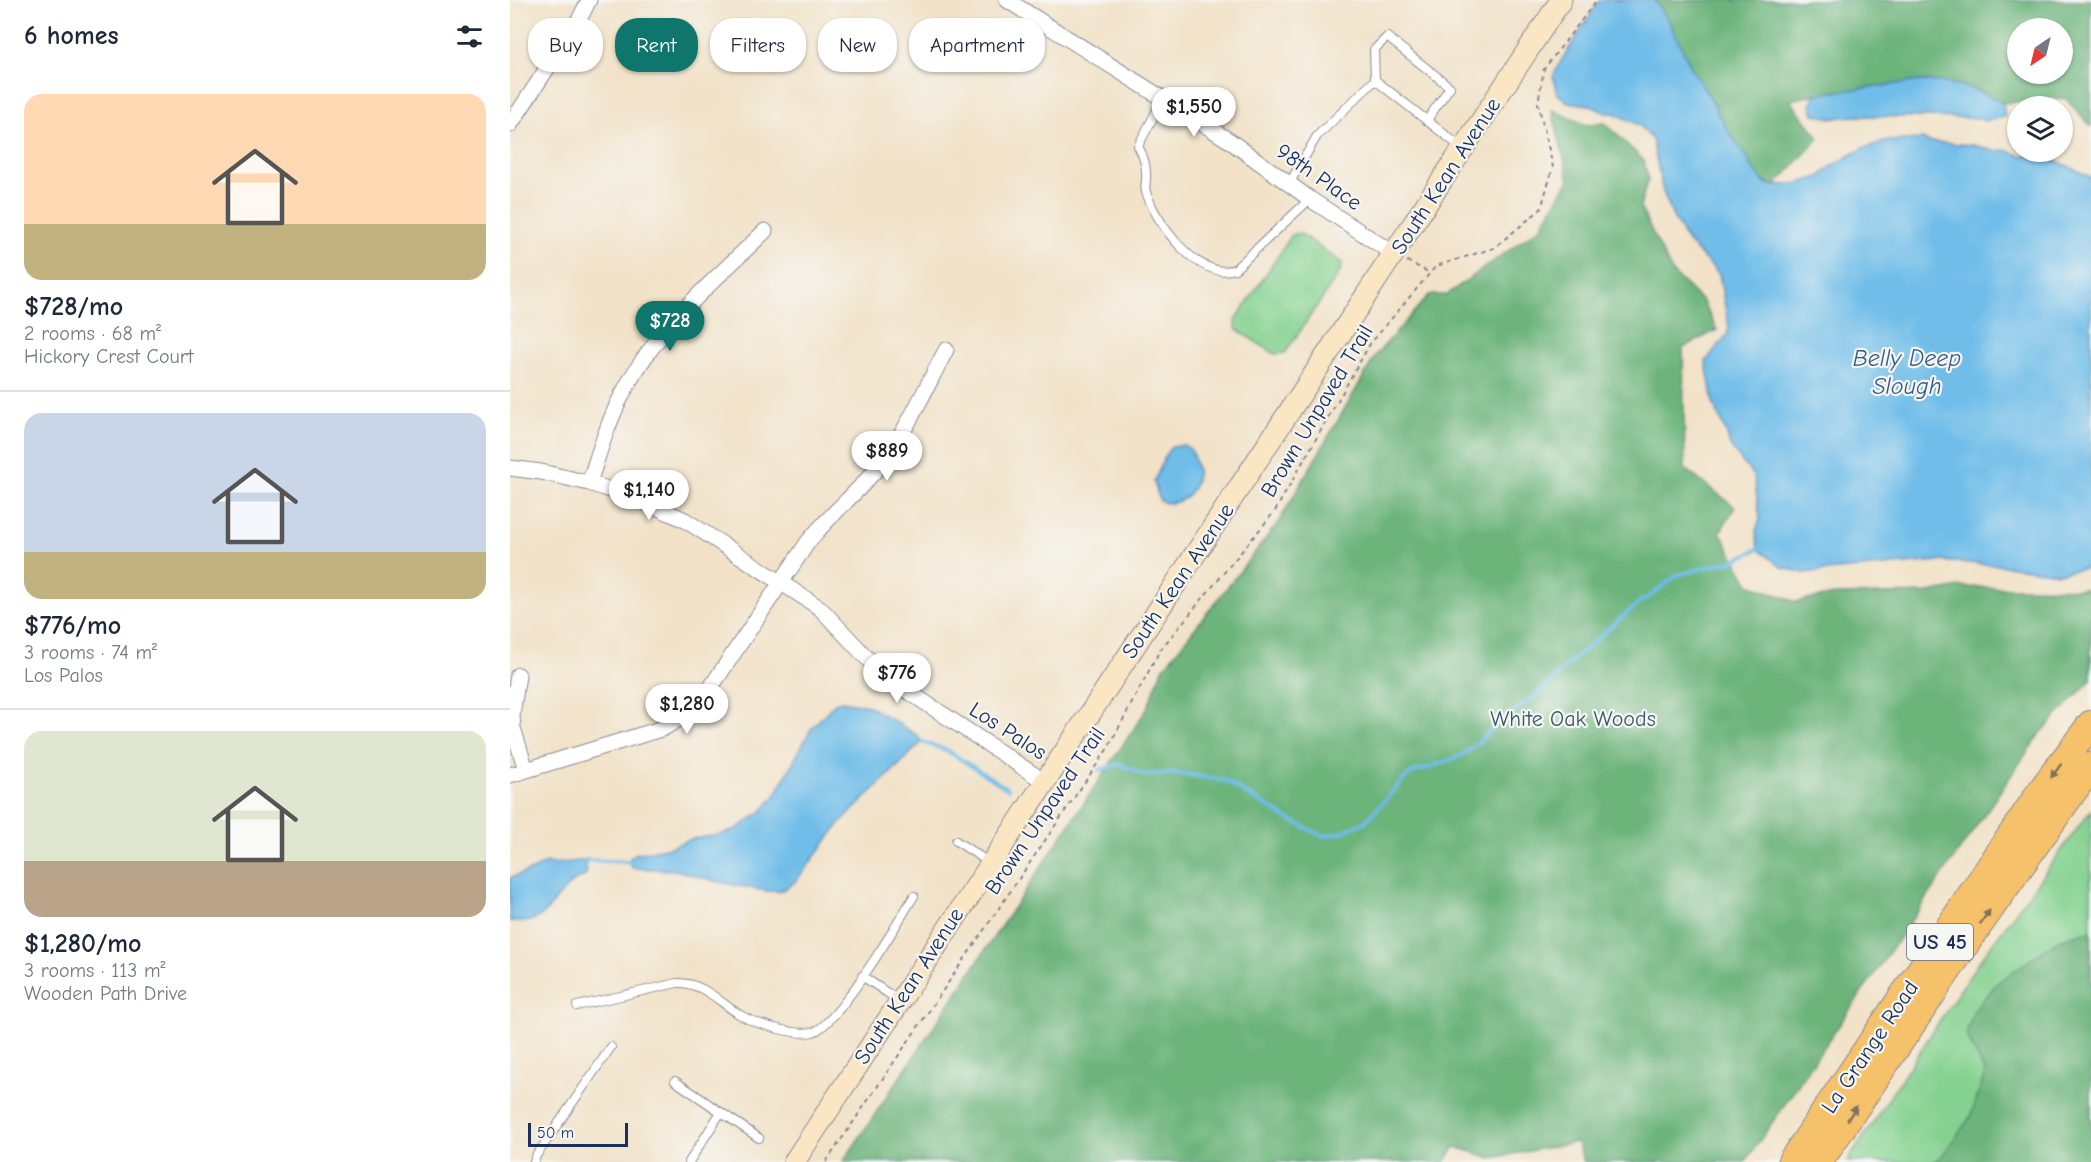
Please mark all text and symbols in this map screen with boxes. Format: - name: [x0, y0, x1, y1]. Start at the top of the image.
- chip: Buy: [528, 18, 603, 72]
- chip: Rent: [615, 18, 698, 72]
- chip: Filters: [710, 18, 806, 72]
- chip: New: [818, 18, 897, 72]
- chip: Apartment: [909, 18, 1045, 72]
- north arrow: [2007, 18, 2073, 84]
- map controls: [2007, 18, 2073, 162]
- icon: filters: [453, 20, 486, 53]
- text: 6 homes: [24, 21, 119, 51]
- pin: $1,550: [1145, 87, 1243, 138]
- street label: South Kean Avenue: [1386, 93, 1506, 259]
- text: $1,550: [1166, 95, 1222, 118]
- button: layers: [2007, 96, 2073, 162]
- icon: home: [201, 133, 309, 241]
- street label: 98th Place: [1271, 138, 1367, 216]
- text: $728/mo: [24, 292, 123, 322]
- pin: $728: [634, 301, 706, 352]
- text: $728: [649, 309, 691, 332]
- street label: Brown Unpaved Trail: [1255, 320, 1379, 502]
- text: 2 rooms · 68 m²: [24, 322, 161, 345]
- water label: Belly Deep Slough: [1853, 344, 1961, 400]
- text: Hickory Crest Court: [24, 345, 193, 368]
- pin: $889: [851, 431, 923, 482]
- text: $889: [866, 439, 908, 462]
- icon: home: [201, 452, 309, 560]
- pin: $1,140: [600, 470, 698, 521]
- text: $1,140: [623, 478, 675, 501]
- street label: South Kean Avenue: [1116, 498, 1240, 664]
- text: $776/mo: [24, 611, 121, 641]
- text: 3 rooms · 74 m²: [24, 641, 157, 664]
- pin: $776: [861, 653, 933, 704]
- text: $776: [877, 661, 917, 684]
- text: Los Palos: [24, 664, 103, 687]
- pin: $1,280: [638, 684, 736, 735]
- text: $1,280: [659, 692, 715, 715]
- street label: Los Palos: [965, 696, 1051, 766]
- park label: White Oak Woods: [1490, 706, 1656, 732]
- street label: Brown Unpaved Trail: [979, 722, 1111, 900]
- one-way arrow: [2050, 762, 2062, 778]
- icon: home: [201, 770, 309, 878]
- street label: South Kean Avenue: [849, 903, 969, 1069]
- one-way arrow: [1979, 909, 1991, 925]
- road number: US 45: [1907, 924, 1973, 960]
- text: $1,280/mo: [24, 929, 142, 959]
- text: 3 rooms · 113 m²: [24, 959, 165, 982]
- street label: La Grange Road: [1816, 976, 1924, 1118]
- text: Wooden Path Drive: [24, 982, 187, 1005]
- one-way arrow: [1846, 1106, 1858, 1122]
- scale bar: [528, 1120, 628, 1148]
- text: 50 m: [537, 1124, 574, 1142]

